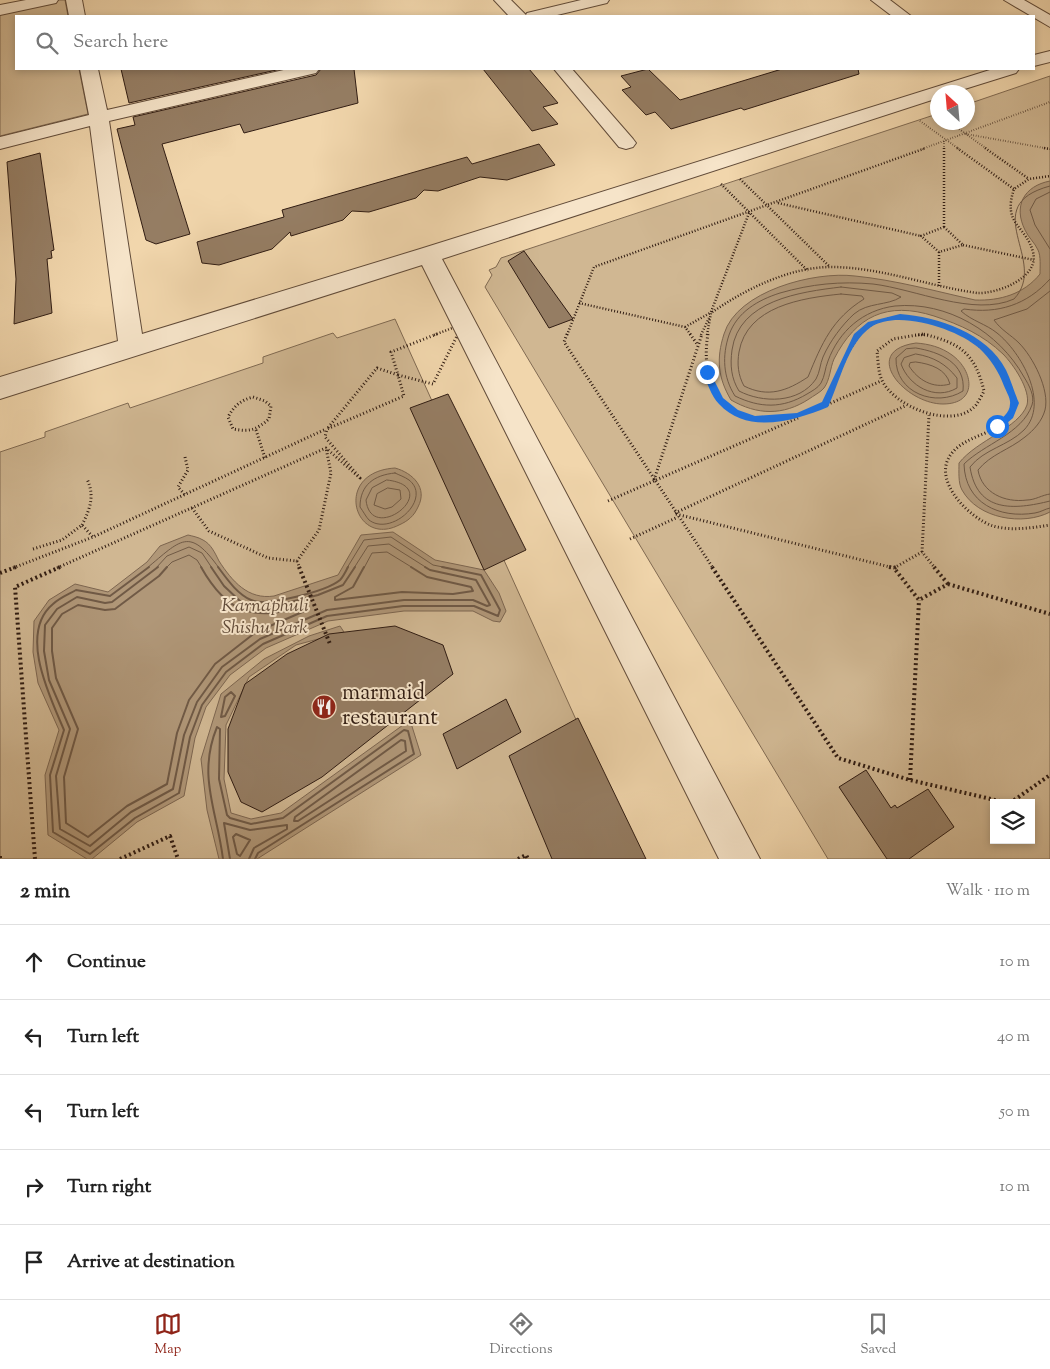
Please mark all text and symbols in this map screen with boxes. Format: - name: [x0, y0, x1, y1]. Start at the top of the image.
- search box: [15, 15, 1035, 70]
- icon: search: [33, 29, 61, 57]
- text: Search here: [73, 29, 168, 56]
- north arrow: [930, 85, 975, 130]
- route end: [696, 361, 719, 384]
- route start: [986, 415, 1009, 438]
- park label: Karnaphuli Shishu Park: [221, 593, 309, 642]
- place label: marmaid restaurant: [342, 678, 438, 735]
- restaurant icon: marmaid restaurant: [311, 694, 337, 720]
- map controls: [990, 799, 1035, 844]
- button: layers: [990, 799, 1035, 844]
- text: 2 min: [20, 877, 70, 907]
- text: Walk · 110 m: [946, 880, 1030, 903]
- icon: ahead: [20, 948, 48, 976]
- text: Continue: [67, 949, 146, 976]
- text: 10 m: [1000, 951, 1030, 974]
- icon: left: [20, 1023, 48, 1051]
- text: Turn left: [67, 1024, 139, 1051]
- text: 40 m: [997, 1026, 1030, 1049]
- icon: left: [20, 1098, 48, 1126]
- text: Turn left: [67, 1099, 139, 1126]
- text: 50 m: [999, 1101, 1030, 1124]
- icon: right: [20, 1173, 48, 1201]
- text: Turn right: [67, 1174, 151, 1201]
- text: 10 m: [1000, 1176, 1030, 1199]
- icon: arrive: [20, 1248, 48, 1276]
- text: Arrive at destination: [67, 1249, 235, 1276]
- tab: Map: [154, 1310, 182, 1360]
- tab: Directions: [489, 1310, 553, 1360]
- tab: Saved: [860, 1310, 896, 1360]

